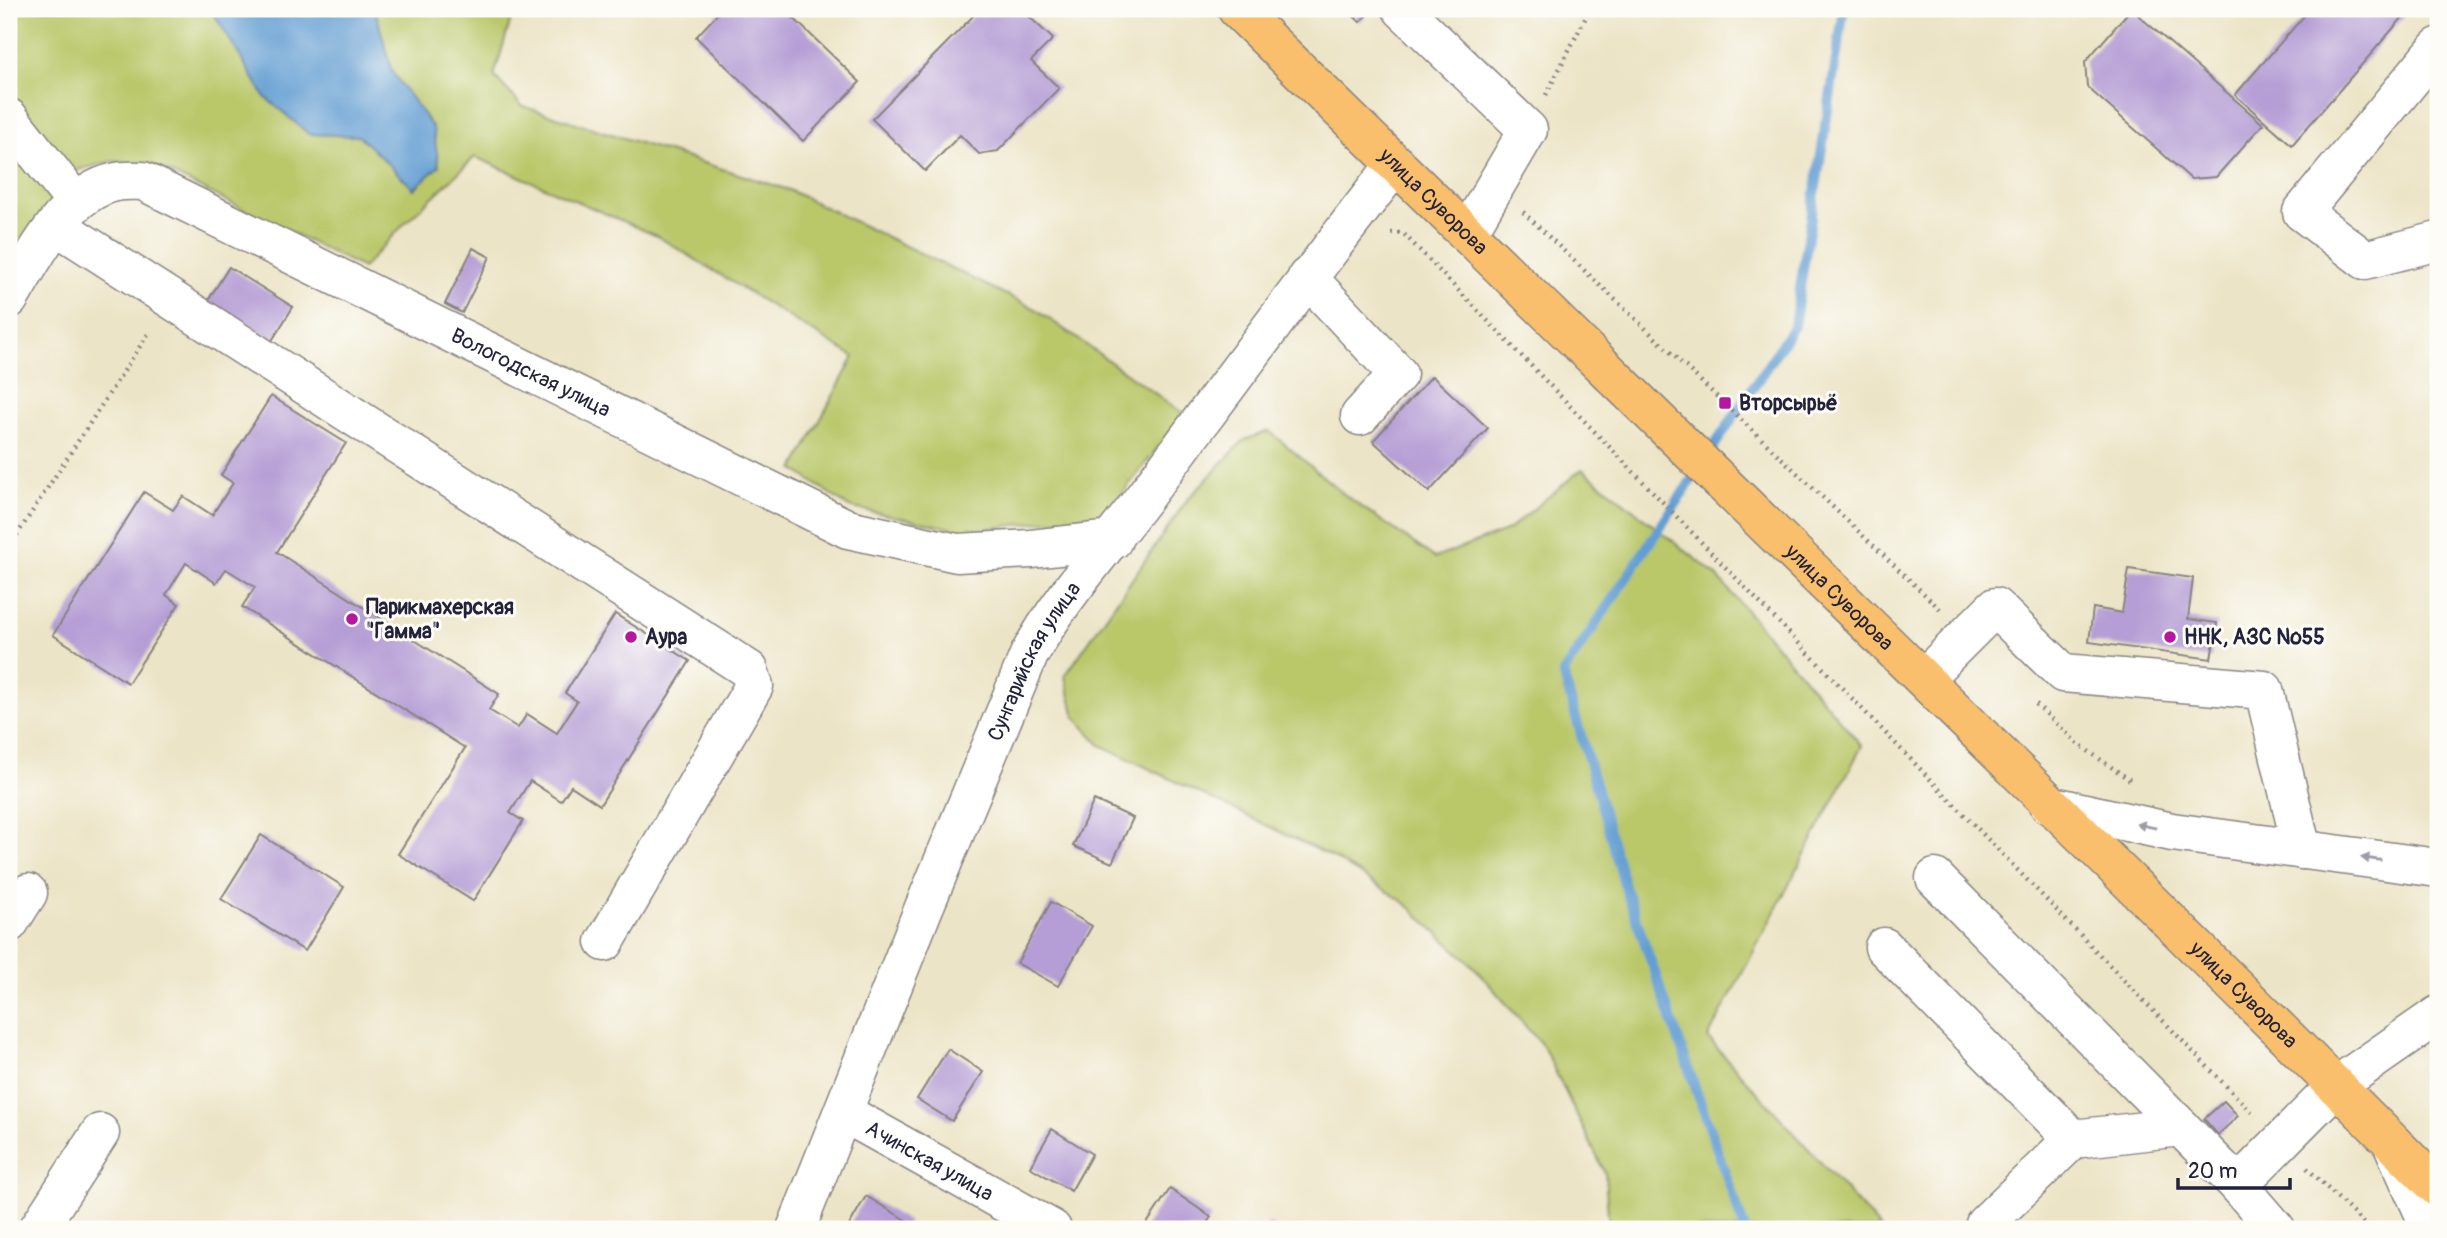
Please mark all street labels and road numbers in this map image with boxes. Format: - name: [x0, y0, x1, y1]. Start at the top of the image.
- street label: улица Суворова: [1372, 142, 1494, 261]
- street label: Вологодская улица: [446, 322, 615, 424]
- street label: улица Суворова: [1778, 538, 1899, 657]
- street label: Сунгарийская улица: [982, 577, 1087, 745]
- street label: улица Суворова: [2183, 935, 2303, 1054]
- street label: Ачинская улица: [861, 1115, 998, 1208]

